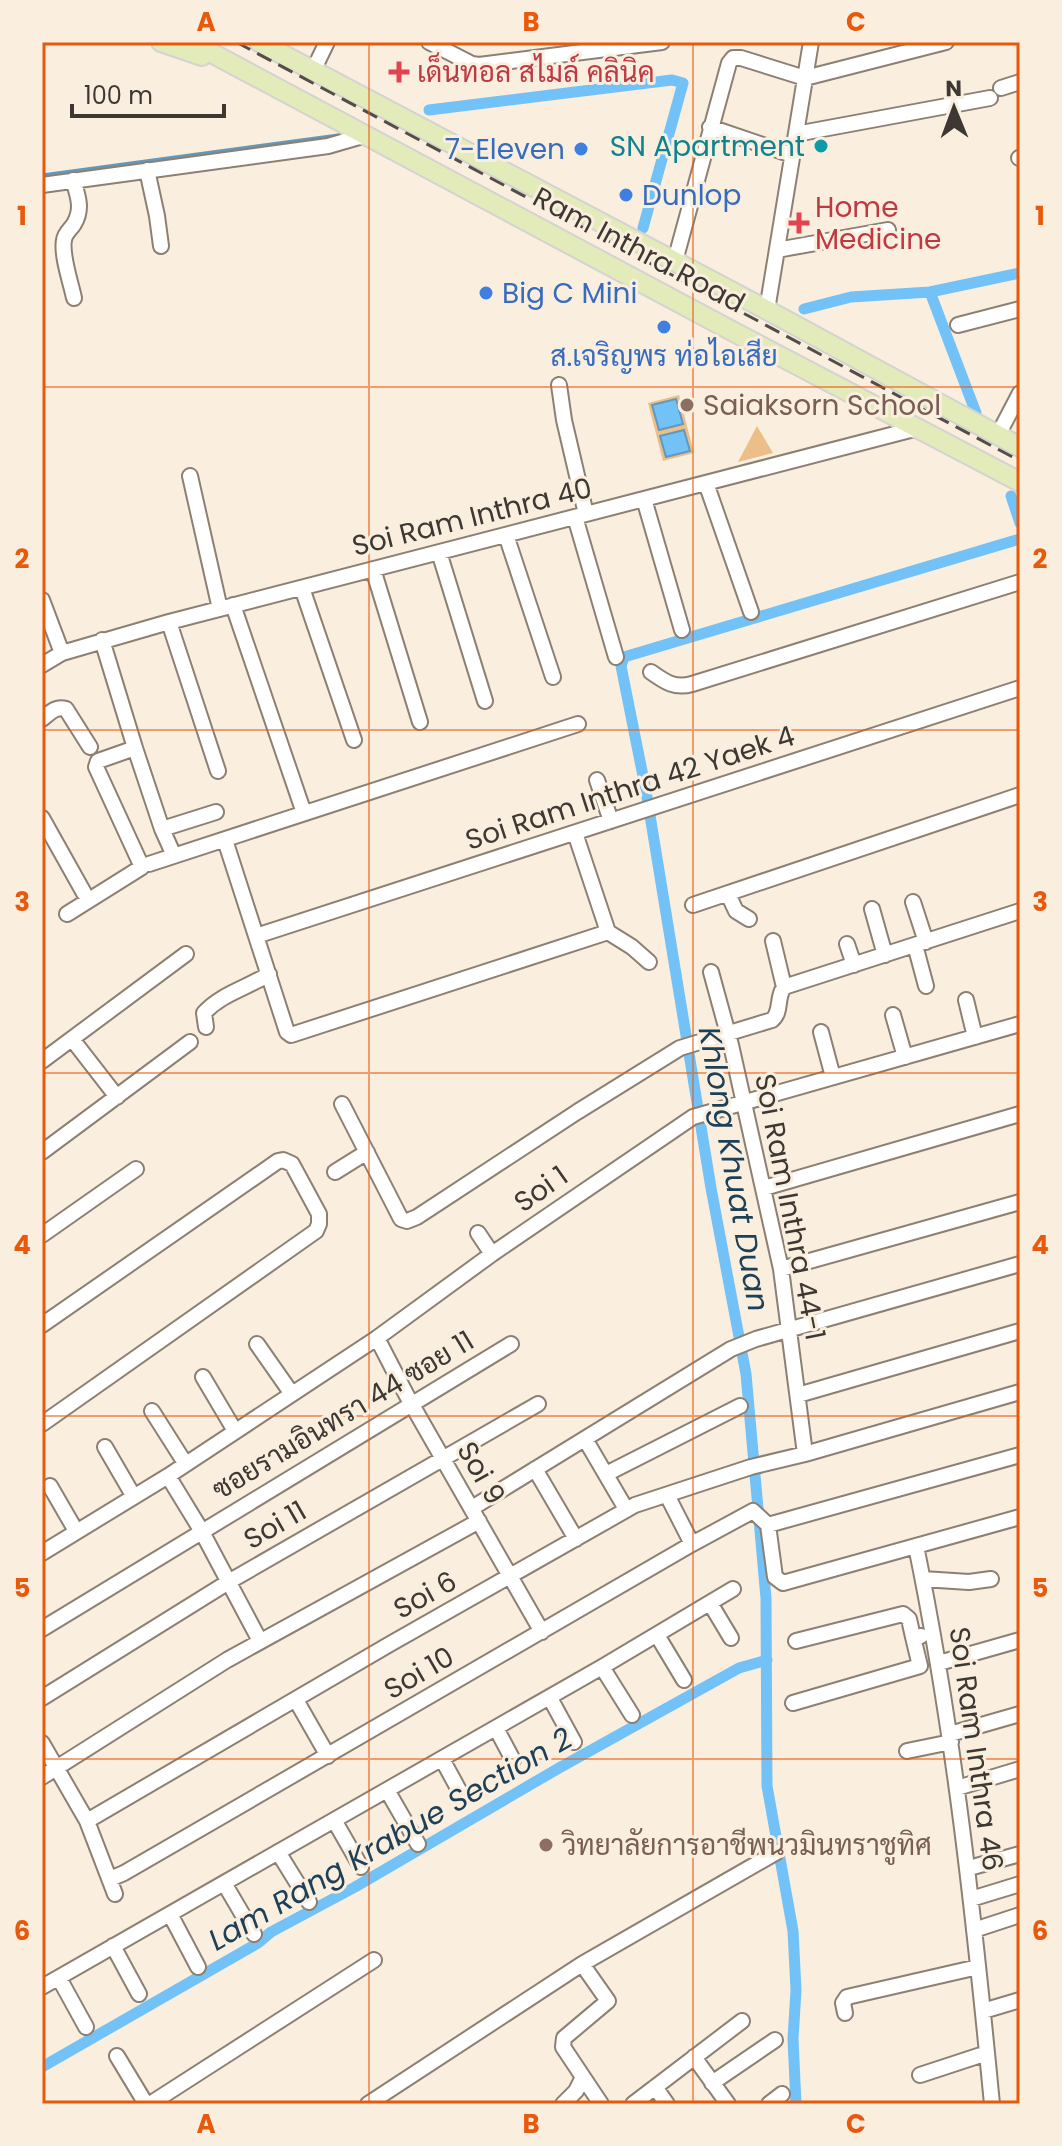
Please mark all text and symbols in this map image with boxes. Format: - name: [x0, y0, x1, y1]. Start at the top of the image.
- text: A: [196, 4, 216, 40]
- text: B: [522, 4, 540, 40]
- text: C: [846, 4, 866, 40]
- place label: เด็นทอล สไมล์ คลินิค: [417, 52, 655, 92]
- marker: เด็นทอล สไมล์ คลินิค: [388, 61, 410, 83]
- scale bar: [72, 68, 224, 118]
- north arrow: [914, 68, 994, 148]
- text: N: [945, 73, 962, 104]
- text: 100 m: [84, 79, 153, 112]
- place label: SN Apartment: [610, 127, 805, 166]
- place label: 7-Eleven: [445, 130, 565, 169]
- marker: SN Apartment: [812, 137, 830, 155]
- marker: 7-Eleven: [572, 140, 590, 158]
- place label: Dunlop: [642, 176, 741, 215]
- street label: Ram Inthra Road: [526, 178, 752, 322]
- marker: Dunlop: [617, 186, 635, 204]
- place label: Home Medicine: [815, 188, 941, 259]
- text: 1: [17, 198, 27, 234]
- text: 1: [1035, 198, 1045, 234]
- marker: Home Medicine: [790, 214, 808, 232]
- place label: Big C Mini: [502, 274, 637, 313]
- marker: Big C Mini: [477, 284, 495, 302]
- marker: ส.เจริญพร ท่อไอเสีย: [655, 318, 673, 336]
- place label: ส.เจริญพร ท่อไอเสีย: [550, 337, 778, 376]
- place label: Saiaksorn School: [703, 386, 941, 425]
- marker: Saiaksorn School: [678, 396, 696, 414]
- street label: Soi Ram Inthra 40: [348, 468, 596, 566]
- text: 2: [15, 541, 30, 577]
- text: 2: [1033, 541, 1048, 577]
- street label: Soi Ram Inthra 42 Yaek 4: [460, 716, 800, 860]
- text: 3: [14, 884, 30, 920]
- text: 3: [1032, 884, 1048, 920]
- water label: Khlong Khuat Duan: [688, 1023, 780, 1315]
- street label: Soi Ram Inthra 44-1: [745, 1071, 835, 1343]
- street label: Soi 1: [506, 1156, 576, 1222]
- text: 4: [13, 1227, 31, 1263]
- text: 4: [1031, 1227, 1049, 1263]
- street label: ซอยรามอินทรา 44 ซอย 11: [205, 1321, 481, 1509]
- street label: Soi 9: [448, 1435, 514, 1511]
- street label: Soi 11: [236, 1491, 314, 1559]
- street label: Soi 6: [386, 1562, 464, 1628]
- text: 5: [14, 1570, 30, 1606]
- text: 5: [1032, 1570, 1048, 1606]
- street label: Soi Ram Inthra 46: [940, 1624, 1012, 1874]
- street label: Soi 10: [377, 1637, 461, 1709]
- water label: Lam Rang Krabue Section 2: [200, 1717, 580, 1961]
- place label: วิทยาลัยการอาชีพนวมินทราชูทิศ: [561, 1826, 932, 1865]
- marker: วิทยาลัยการอาชีพนวมินทราชูทิศ: [537, 1836, 555, 1854]
- text: 6: [14, 1913, 30, 1949]
- text: 6: [1032, 1913, 1048, 1949]
- text: A: [196, 2106, 216, 2142]
- text: B: [522, 2106, 540, 2142]
- text: C: [846, 2106, 866, 2142]

